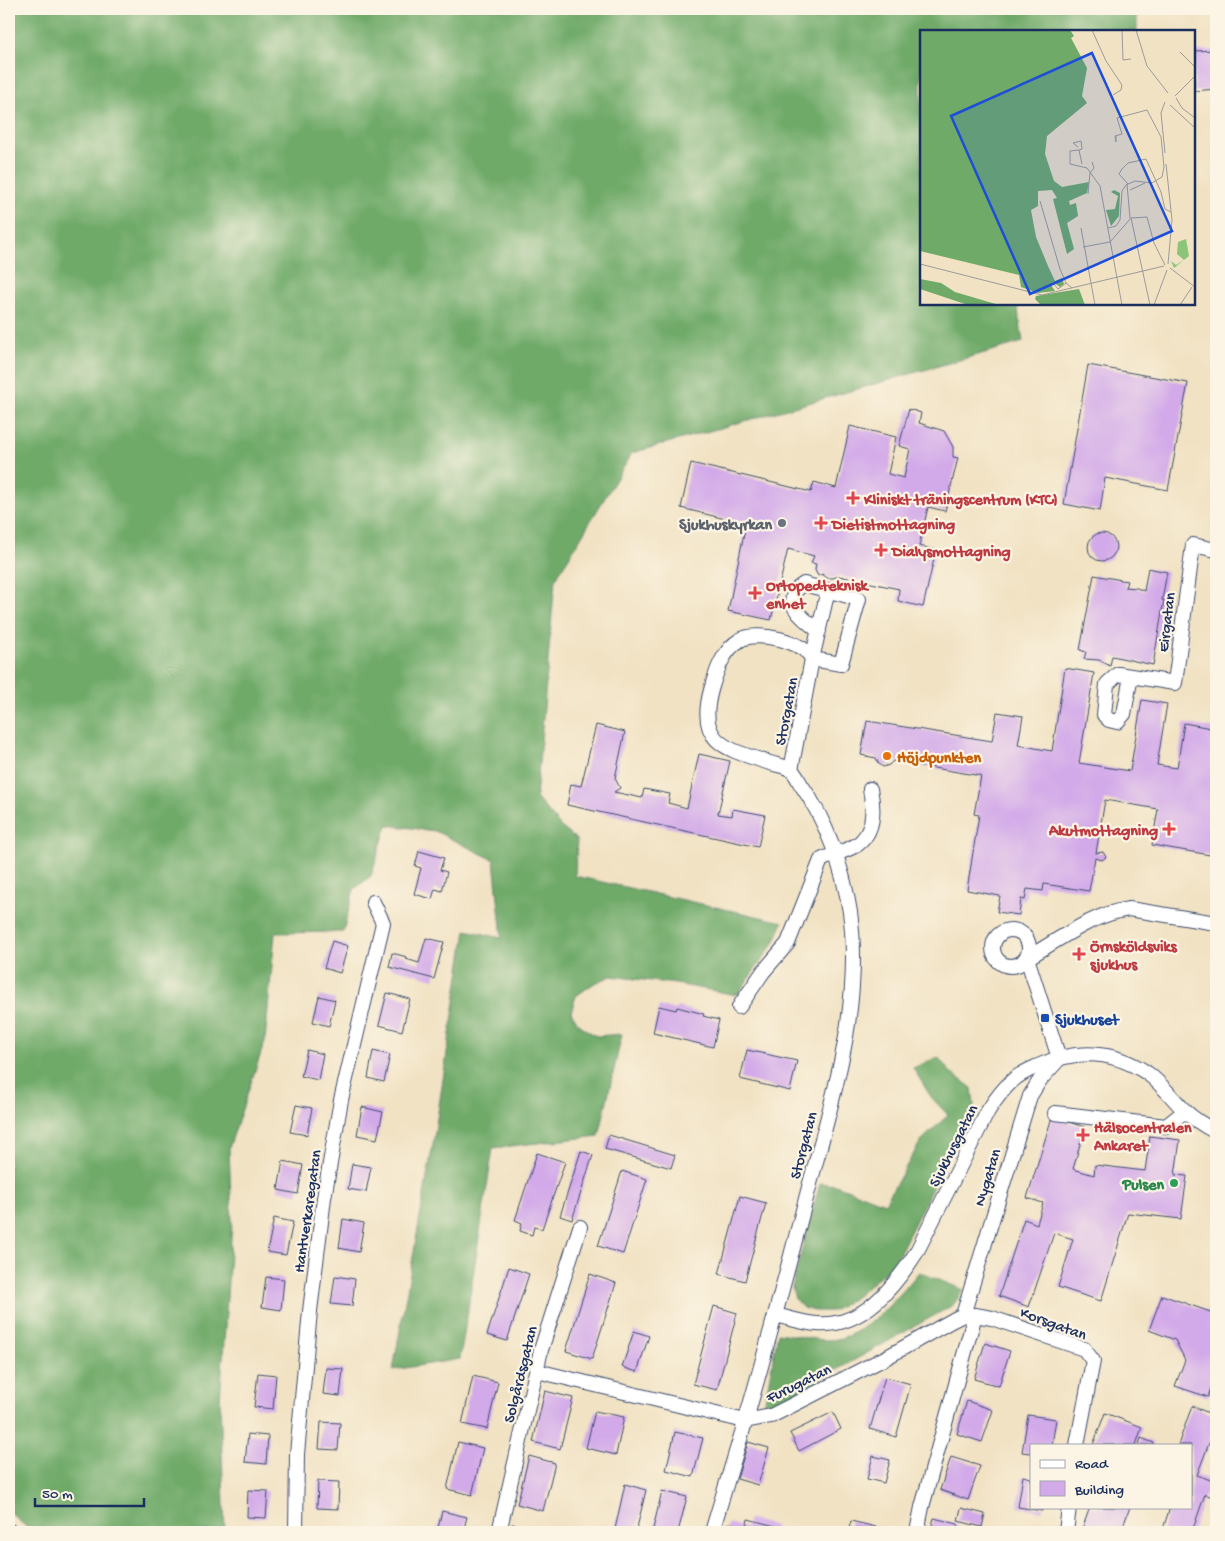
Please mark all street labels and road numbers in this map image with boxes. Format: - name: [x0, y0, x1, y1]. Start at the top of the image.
- street label: Eirgatan: [1155, 591, 1182, 653]
- street label: Storgatan: [773, 676, 804, 747]
- street label: Sjukhusgatan: [926, 1102, 984, 1191]
- street label: Storgatan: [787, 1110, 824, 1182]
- street label: Nygatan: [972, 1147, 1007, 1209]
- street label: Hantverkaregatan: [291, 1148, 328, 1274]
- street label: Korsgatan: [1017, 1304, 1089, 1346]
- street label: Solgårdsgatan: [501, 1324, 544, 1425]
- street label: Furugatan: [763, 1361, 835, 1409]

